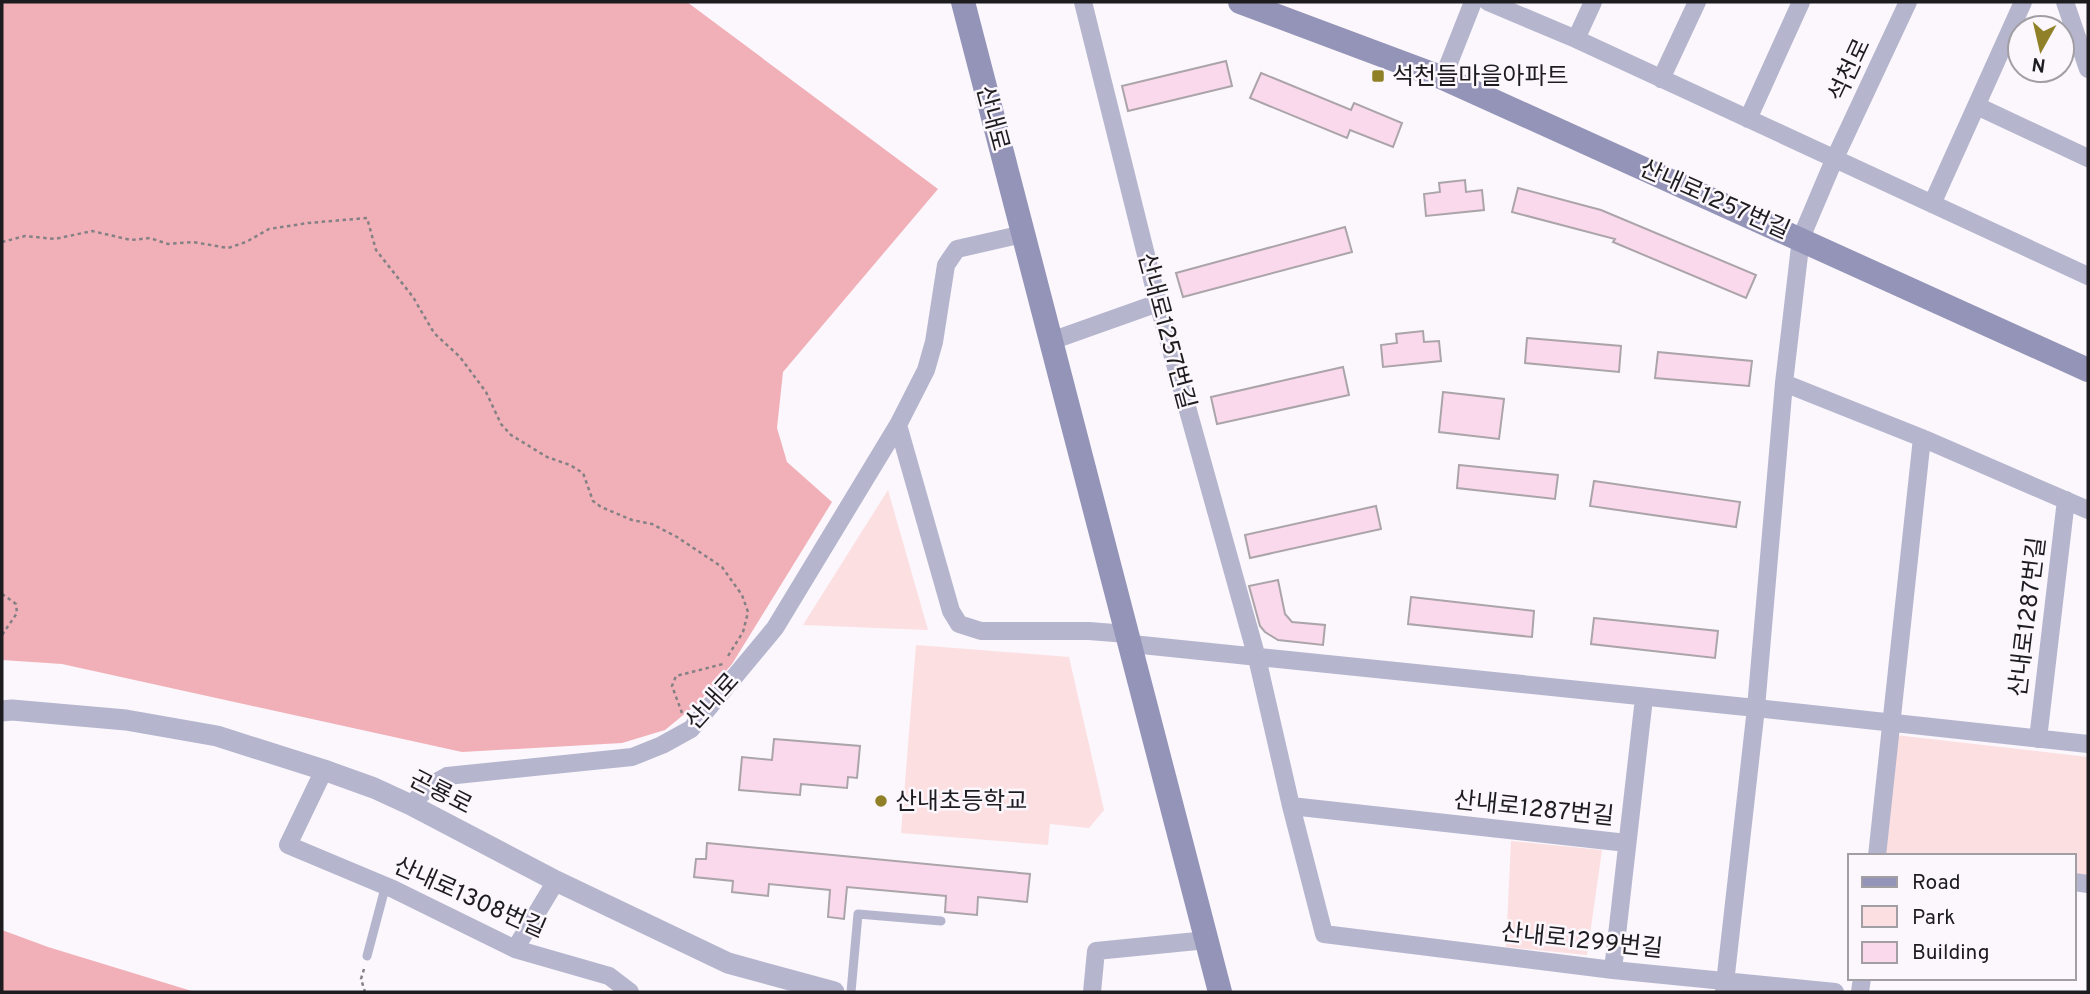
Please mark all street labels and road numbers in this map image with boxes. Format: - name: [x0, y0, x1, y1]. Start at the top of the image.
- street label: 석천로: [1823, 34, 1878, 107]
- street label: 산내로: [968, 83, 1014, 154]
- street label: 산내로1257번길: [1634, 154, 1794, 247]
- street label: 산내로1257번길: [1130, 250, 1200, 413]
- street label: 산내로1287번길: [2004, 536, 2054, 699]
- street label: 산내로: [680, 668, 747, 737]
- street label: 곤룡로: [404, 765, 476, 822]
- street label: 산내로1287번길: [1452, 787, 1615, 833]
- street label: 산내로1308번길: [388, 852, 550, 946]
- street label: 산내로1299번길: [1499, 919, 1664, 965]

